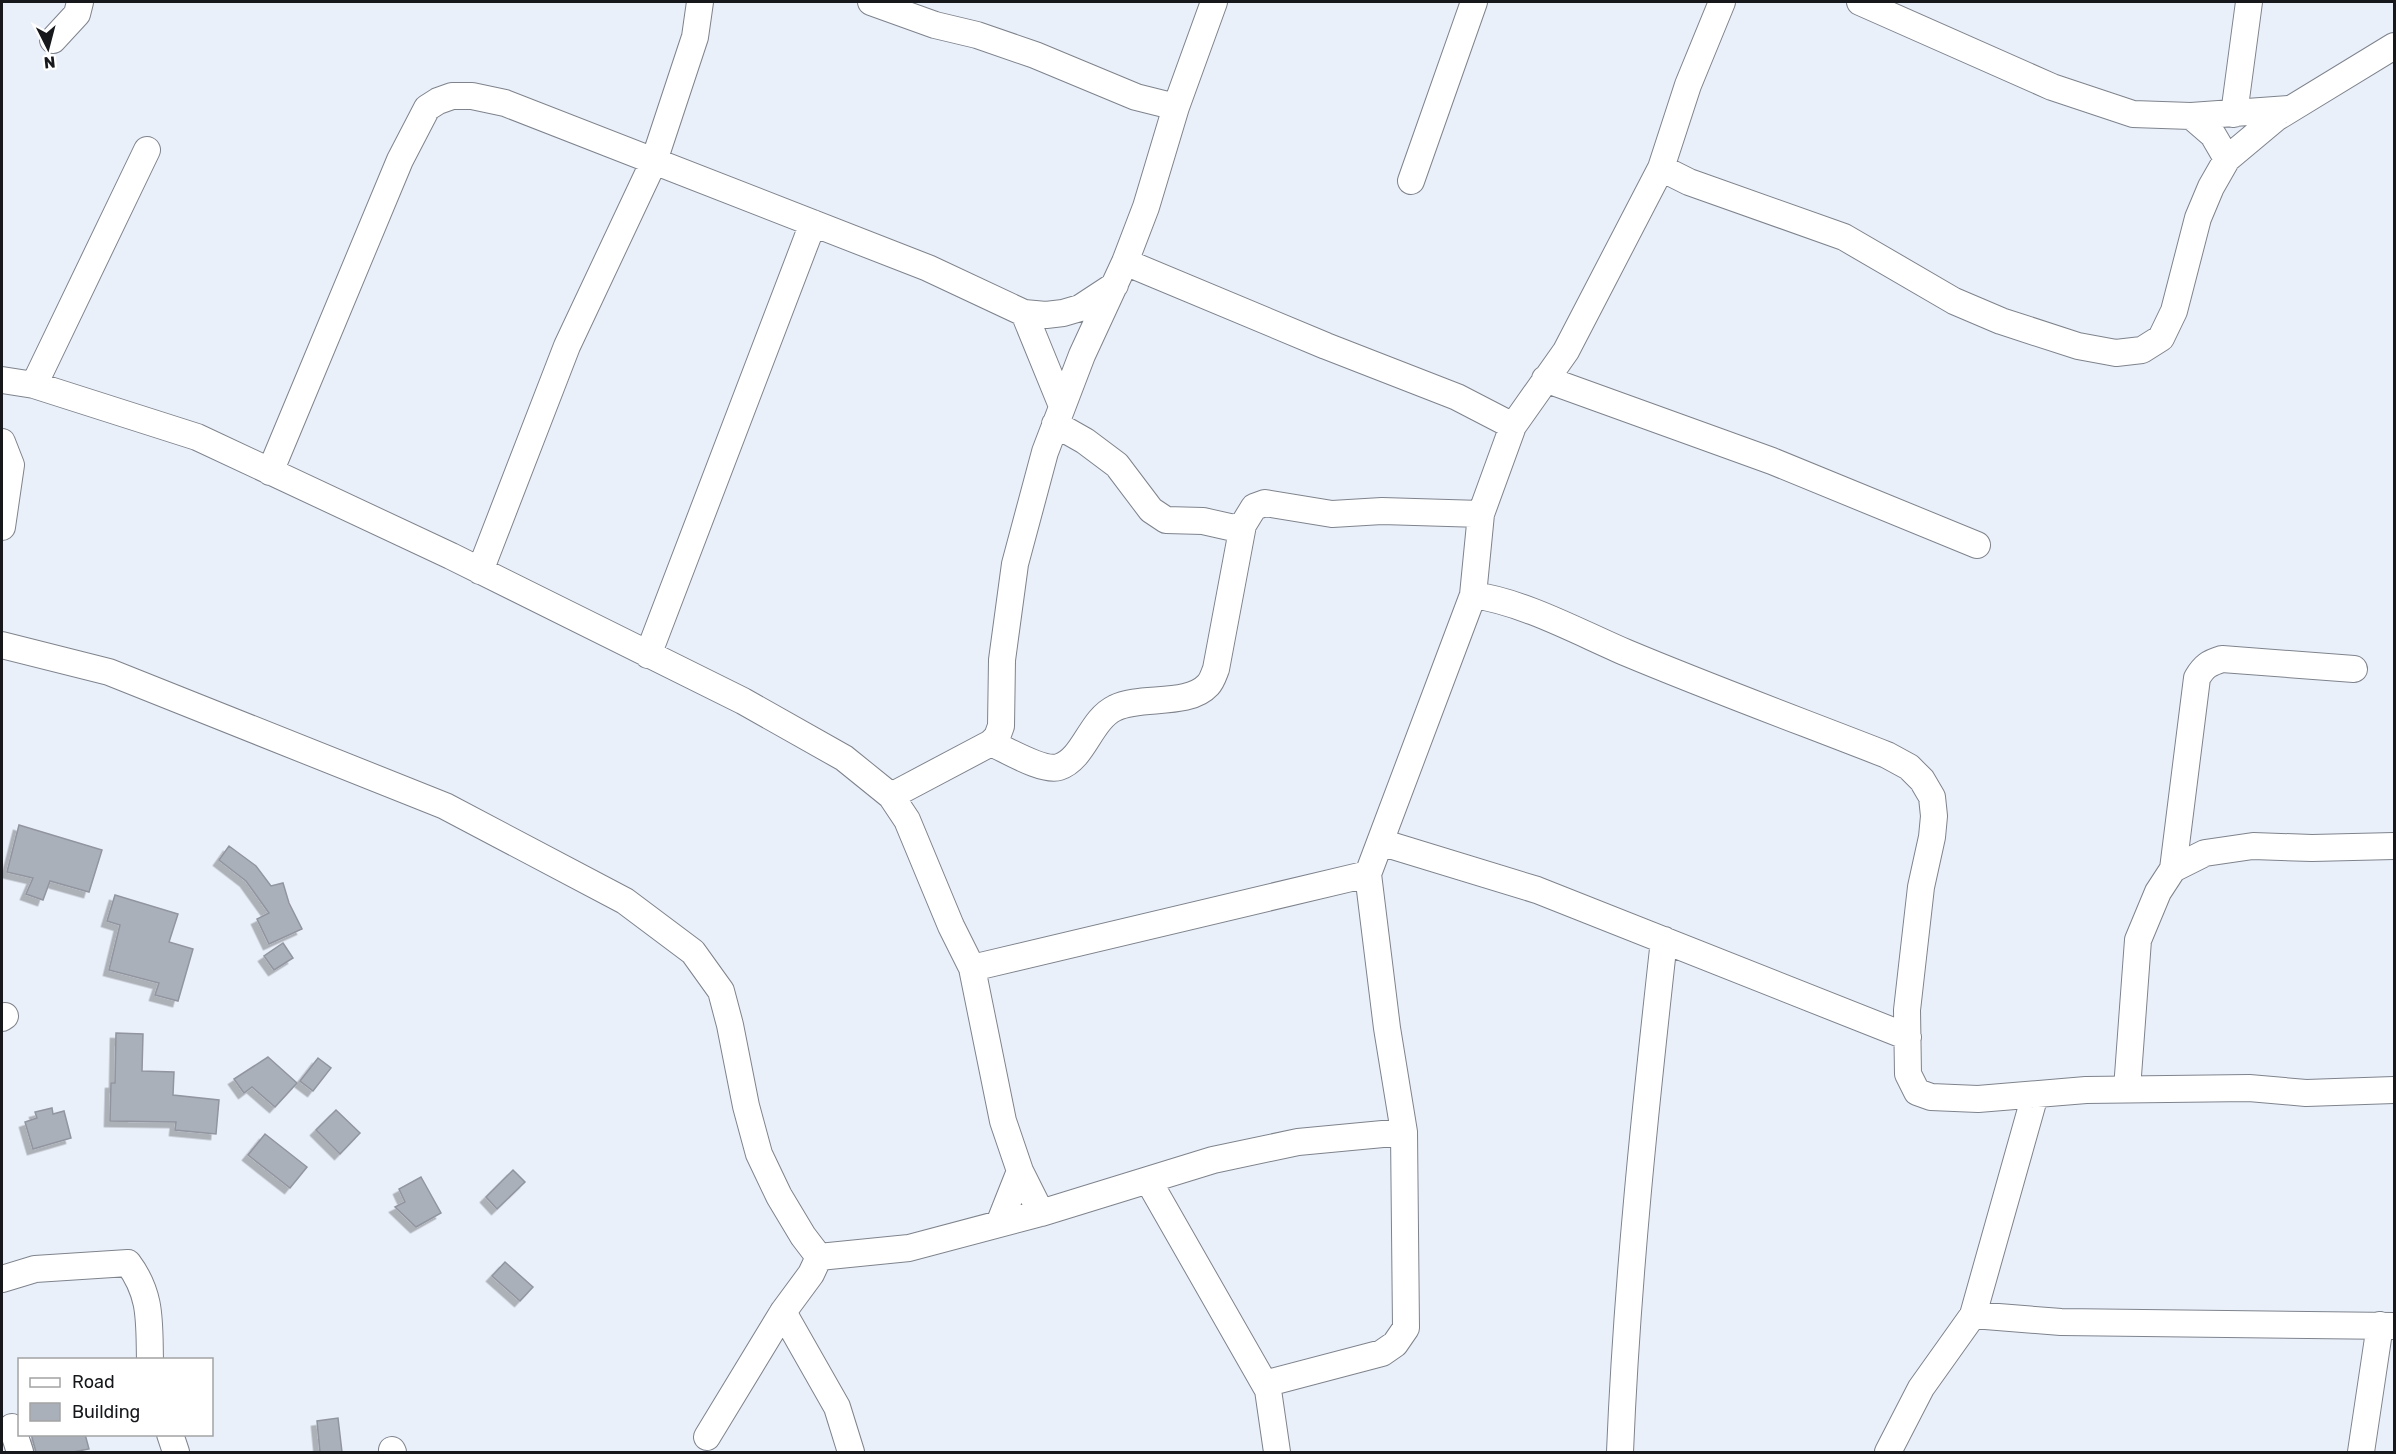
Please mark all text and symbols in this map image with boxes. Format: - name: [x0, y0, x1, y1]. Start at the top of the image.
- north arrow: [18, 18, 78, 78]
- text: N: [43, 52, 56, 72]
- legend: [18, 1358, 213, 1436]
- text: Road: [72, 1371, 115, 1393]
- text: Building: [72, 1401, 140, 1423]

